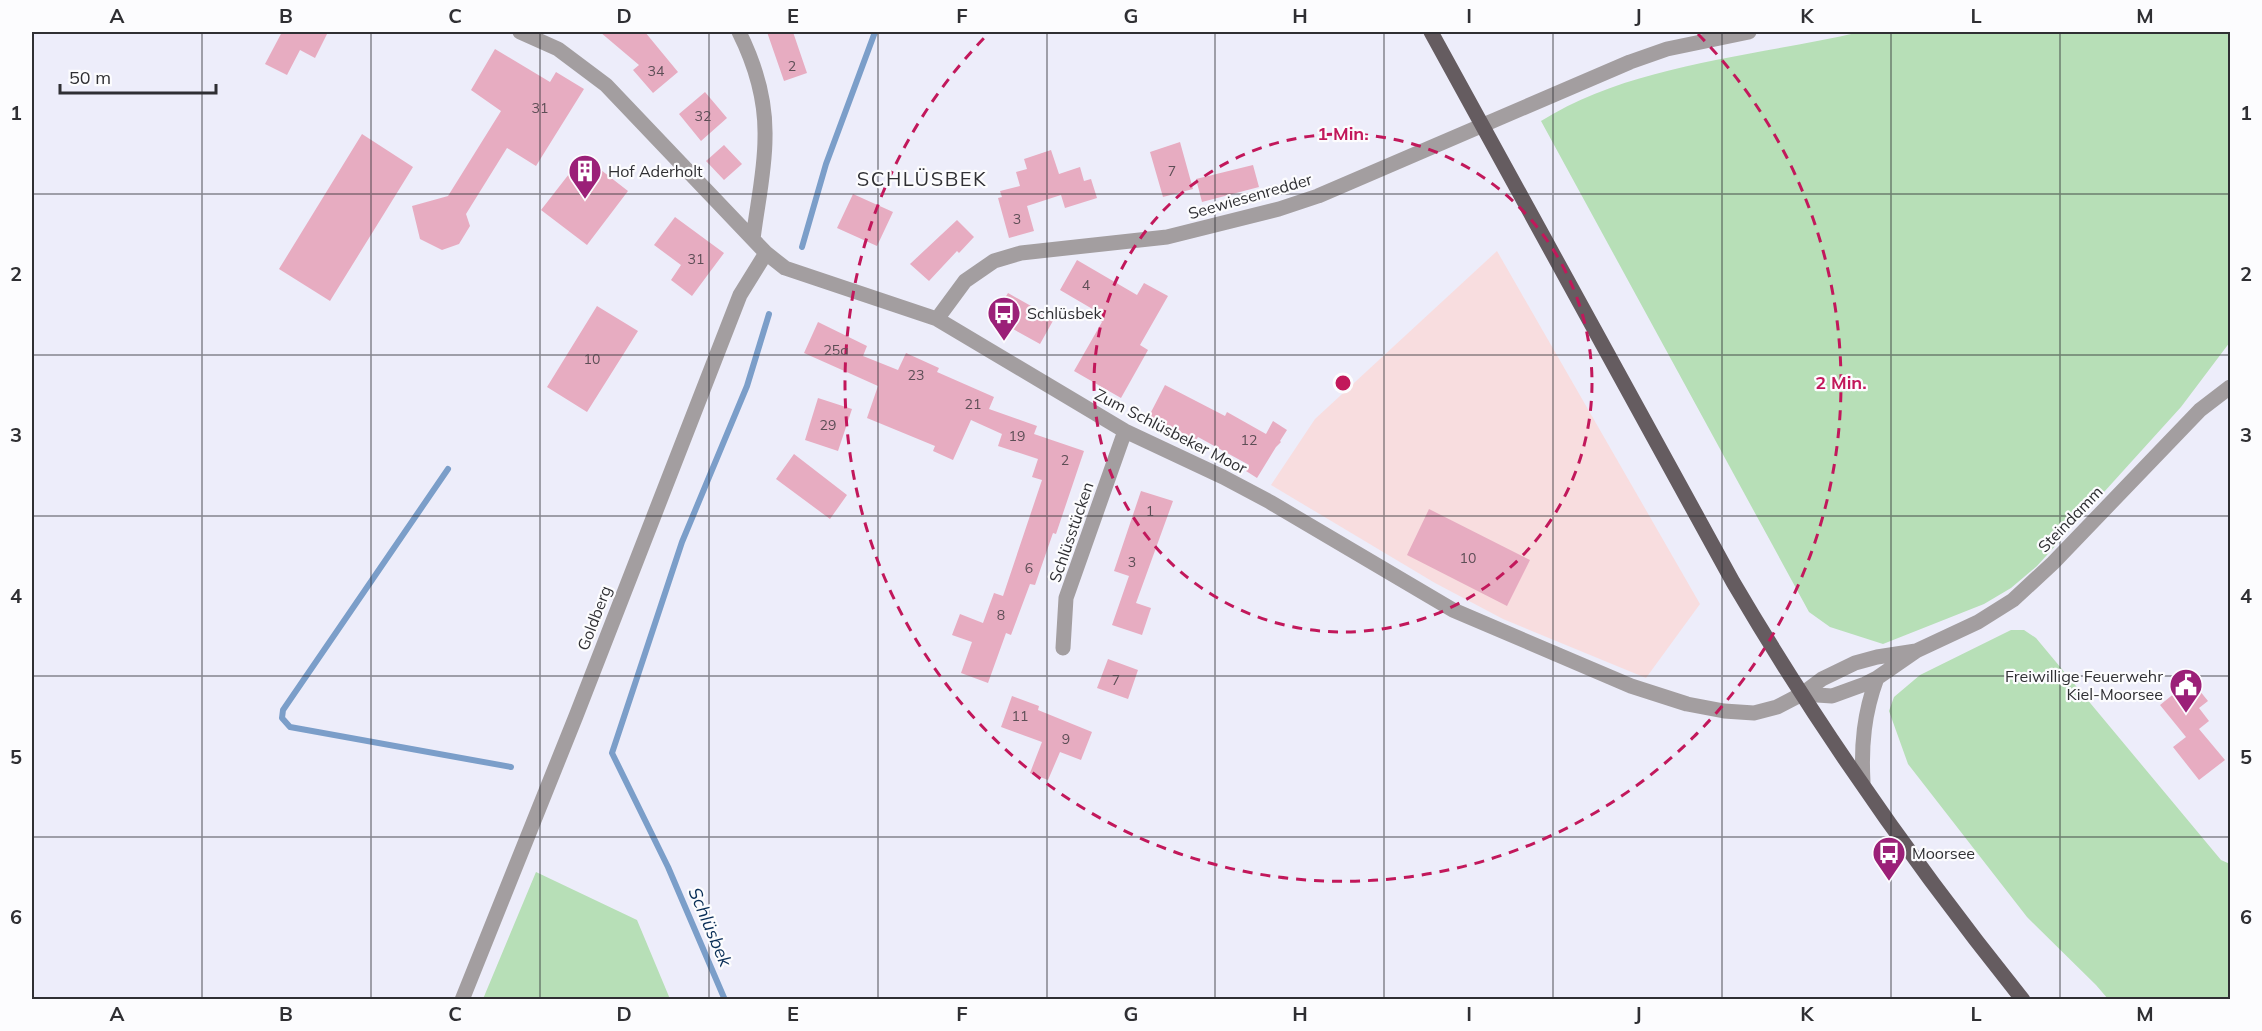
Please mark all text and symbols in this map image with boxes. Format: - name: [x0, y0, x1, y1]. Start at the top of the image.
- text: A: [110, 3, 125, 28]
- text: B: [279, 3, 293, 28]
- text: C: [448, 3, 462, 28]
- text: D: [616, 3, 632, 28]
- text: E: [787, 3, 799, 28]
- text: F: [956, 3, 968, 28]
- text: G: [1124, 3, 1138, 28]
- text: H: [1292, 3, 1308, 28]
- text: I: [1466, 3, 1472, 28]
- text: J: [1634, 3, 1642, 28]
- text: K: [1800, 3, 1814, 28]
- text: L: [1970, 3, 1982, 28]
- text: M: [2136, 3, 2154, 28]
- scale bar: [60, 57, 216, 95]
- house number: 2: [788, 57, 796, 75]
- house number: 34: [648, 62, 665, 80]
- text: 50 m: [69, 66, 111, 89]
- house number: 31: [532, 99, 548, 117]
- text: 1: [10, 100, 22, 125]
- text: 1: [2240, 100, 2252, 125]
- house number: 32: [695, 107, 711, 125]
- text: 1 Min.: [1317, 122, 1369, 145]
- building icon: Hof Aderholt: [567, 153, 603, 200]
- place label: Hof Aderholt: [608, 161, 703, 181]
- house number: 7: [1168, 162, 1176, 180]
- district label: SCHLÜSBEK: [857, 166, 987, 191]
- street label: Seewiesenredder: [1186, 169, 1314, 223]
- house number: 3: [1013, 210, 1021, 228]
- house number: 31: [688, 250, 704, 268]
- text: 2: [10, 261, 22, 286]
- text: 2: [2240, 261, 2252, 286]
- house number: 4: [1082, 276, 1091, 294]
- bus stop icon: Schlüsbek: [986, 295, 1022, 342]
- place label: Schlüsbek: [1027, 303, 1103, 323]
- house number: 25a: [823, 341, 849, 359]
- house number: 10: [584, 350, 600, 368]
- house number: 23: [908, 366, 924, 384]
- text: 2 Min.: [1815, 371, 1867, 394]
- centre of rings: [1333, 373, 1353, 393]
- street label: Zum Schlüsbeker Moor: [1092, 384, 1251, 478]
- house number: 21: [965, 395, 981, 413]
- house number: 29: [820, 416, 836, 434]
- text: 3: [10, 422, 22, 447]
- text: 3: [2240, 422, 2252, 447]
- house number: 19: [1009, 427, 1025, 445]
- house number: 12: [1241, 431, 1257, 449]
- house number: 2: [1061, 451, 1069, 469]
- street label: Schlüsstücken: [1044, 479, 1098, 585]
- street label: Steindamm: [2033, 482, 2107, 556]
- house number: 1: [1146, 502, 1154, 520]
- house number: 10: [1460, 549, 1476, 567]
- house number: 3: [1128, 553, 1136, 571]
- house number: 6: [1025, 559, 1033, 577]
- text: 4: [10, 583, 22, 608]
- street label: Goldberg: [572, 583, 616, 653]
- text: 4: [2240, 583, 2252, 608]
- house number: 8: [997, 606, 1005, 624]
- place label: Freiwillige Feuerwehr Kiel-Moorsee: [2005, 666, 2163, 704]
- public building icon: Freiwillige Feuerwehr Kiel-Moorsee: [2168, 667, 2204, 714]
- house number: 7: [1112, 671, 1120, 689]
- house number: 11: [1012, 707, 1028, 725]
- house number: 9: [1062, 730, 1070, 748]
- text: 5: [10, 744, 22, 769]
- text: 5: [2240, 744, 2252, 769]
- bus stop icon: Moorsee: [1871, 835, 1907, 882]
- place label: Moorsee: [1912, 843, 1975, 863]
- water label: Schlüsbek: [683, 884, 738, 971]
- text: 6: [10, 904, 22, 929]
- text: 6: [2240, 904, 2252, 929]
- text: A: [110, 1001, 125, 1026]
- text: B: [279, 1001, 293, 1026]
- text: C: [448, 1001, 462, 1026]
- text: D: [616, 1001, 632, 1026]
- text: E: [787, 1001, 799, 1026]
- text: F: [956, 1001, 968, 1026]
- text: G: [1124, 1001, 1138, 1026]
- text: H: [1292, 1001, 1308, 1026]
- text: I: [1466, 1001, 1472, 1026]
- text: J: [1634, 1001, 1642, 1026]
- text: K: [1800, 1001, 1814, 1026]
- text: L: [1970, 1001, 1982, 1026]
- text: M: [2136, 1001, 2154, 1026]

